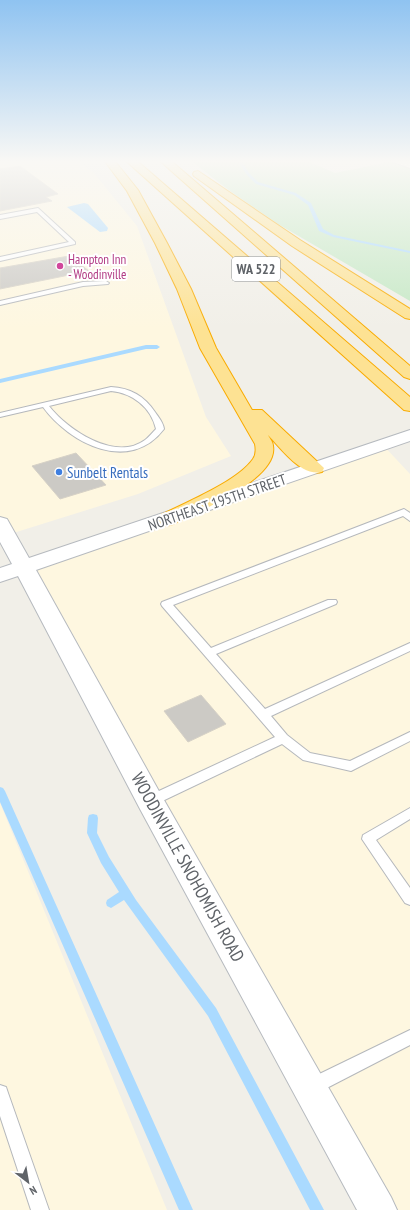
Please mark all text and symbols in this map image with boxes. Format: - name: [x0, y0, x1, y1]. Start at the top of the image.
- place label: Hampton Inn - Woodinville: [68, 251, 127, 283]
- road number: WA 522: [232, 257, 280, 281]
- marker: Hampton Inn - Woodinville: [55, 261, 65, 271]
- place label: Sunbelt Rentals: [67, 463, 148, 482]
- marker: Sunbelt Rentals: [54, 467, 64, 477]
- street label: NORTHEAST 195TH STREET: [145, 469, 289, 535]
- street label: WOODINVILLE SNOHOMISH ROAD: [126, 768, 250, 966]
- north arrow: [8, 1162, 48, 1202]
- text: N: [27, 1183, 39, 1198]

